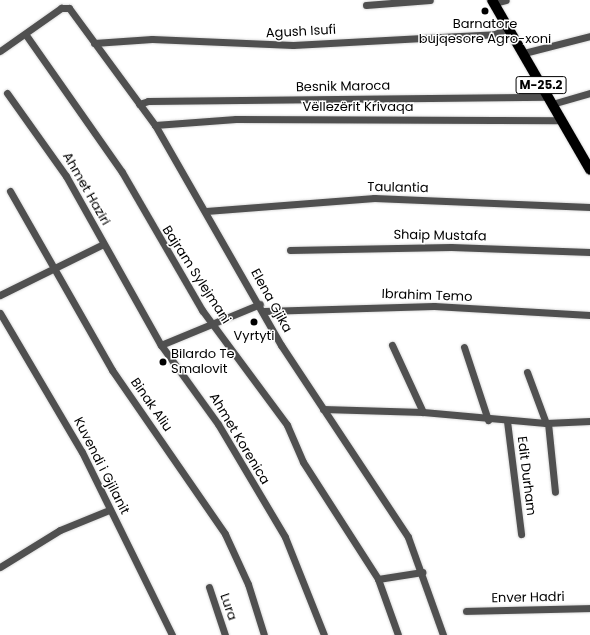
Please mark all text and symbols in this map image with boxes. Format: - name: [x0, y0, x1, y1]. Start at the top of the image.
- marker: Barnatore bujqesore Agro-xoni: [480, 6, 490, 16]
- place label: Barnatore bujqesore Agro-xoni: [419, 17, 551, 48]
- street label: Agush Isufi: [266, 22, 336, 42]
- road number: M-25.2: [515, 75, 567, 95]
- street label: Besnik Maroca: [296, 78, 390, 96]
- street label: Vëllezërit Krivaqa: [302, 99, 414, 115]
- street label: Ahmet Haziri: [59, 150, 113, 228]
- street label: Taulantia: [367, 180, 429, 196]
- street label: Bajram Sylejmani: [159, 223, 233, 327]
- street label: Shaip Mustafa: [393, 227, 487, 245]
- street label: Elena Gjika: [247, 266, 295, 336]
- street label: Ibrahim Temo: [381, 287, 473, 305]
- marker: Vyrtyti: [249, 317, 259, 327]
- place label: Vyrtyti: [234, 328, 274, 344]
- place label: Bilardo Te Smalovit: [171, 347, 235, 378]
- marker: Bilardo Te Smalovit: [158, 357, 168, 367]
- street label: Binak Aliu: [127, 375, 175, 435]
- street label: Ahmet Korenica: [206, 390, 272, 488]
- street label: Kuvendi i Gjilanit: [70, 415, 132, 517]
- street label: Edit Durham: [513, 435, 539, 517]
- street label: Enver Hadri: [491, 590, 565, 606]
- street label: Lura: [216, 591, 240, 623]

